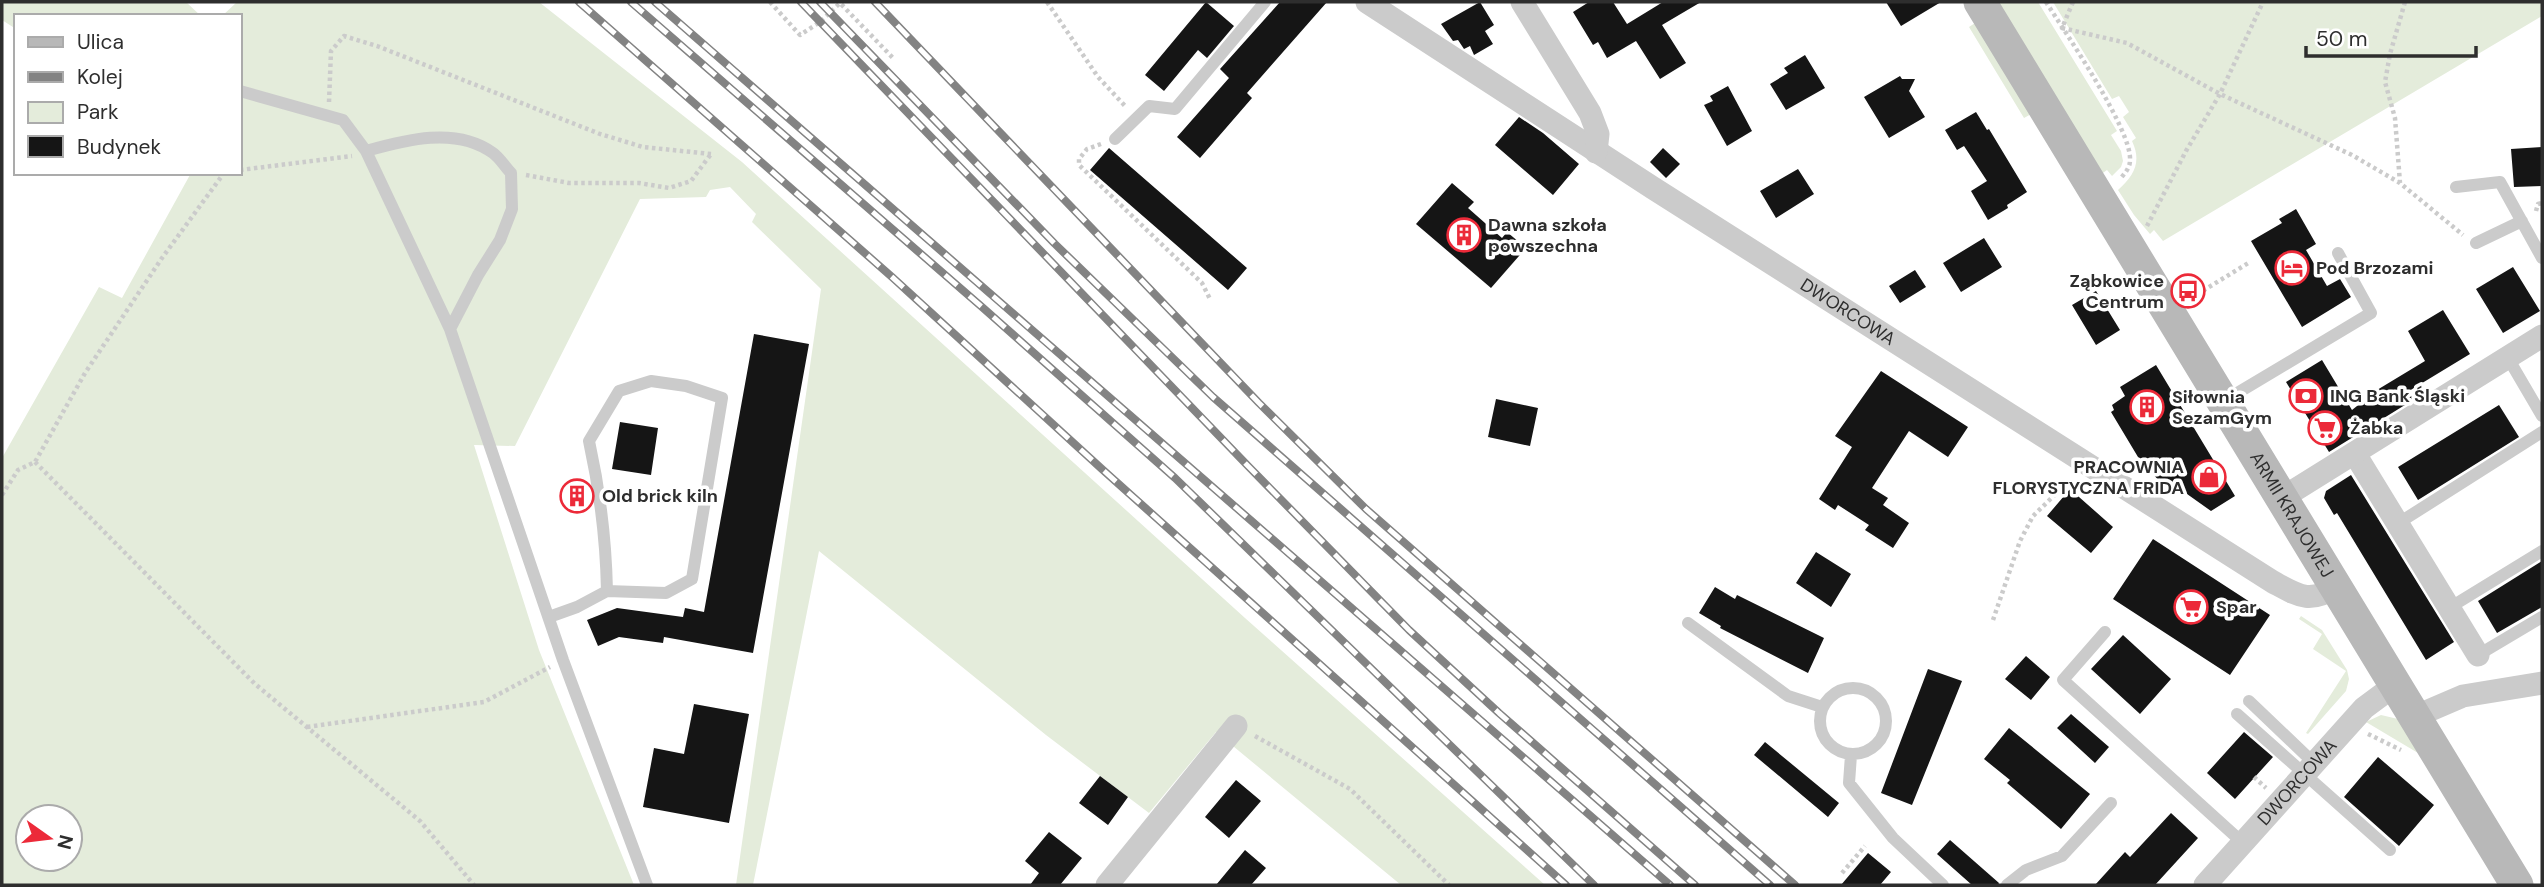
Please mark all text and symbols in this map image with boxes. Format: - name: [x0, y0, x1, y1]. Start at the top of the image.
- legend: [14, 14, 242, 175]
- scale bar: [2306, 14, 2476, 58]
- text: 50 m: [2316, 25, 2367, 53]
- text: Ulica: [77, 28, 124, 56]
- text: Kolej: [77, 63, 123, 91]
- text: Park: [77, 98, 119, 126]
- text: Budynek: [77, 133, 162, 161]
- place label: Dawna szkoła powszechna: [1488, 213, 1607, 258]
- building icon: Dawna szkoła powszechna: [1445, 216, 1483, 254]
- hotel icon: Pod Brzozami: [2273, 249, 2311, 287]
- place label: Pod Brzozami: [2316, 256, 2434, 280]
- place label: Ząbkowice Centrum: [2070, 269, 2164, 314]
- bus stop icon: Ząbkowice Centrum: [2169, 272, 2207, 310]
- street label: DWORCOWA: [1796, 273, 1900, 351]
- bank icon: ING Bank Śląski: [2287, 377, 2325, 415]
- place label: ING Bank Śląski: [2330, 384, 2465, 408]
- place label: Siłownia SezamGym: [2172, 385, 2272, 430]
- building icon: Siłownia SezamGym: [2128, 388, 2166, 426]
- supermarket icon: Żabka: [2306, 409, 2344, 447]
- place label: Żabka: [2350, 416, 2403, 440]
- street label: ARMII KRAJOWEJ: [2244, 447, 2339, 582]
- place label: PRACOWNIA FLORYSTYCZNA FRIDA: [1992, 455, 2184, 500]
- shop icon: PRACOWNIA FLORYSTYCZNA FRIDA: [2190, 458, 2228, 496]
- building icon: Old brick kiln: [558, 477, 596, 515]
- place label: Old brick kiln: [602, 484, 718, 508]
- supermarket icon: Spar: [2172, 588, 2210, 626]
- place label: Spar: [2216, 595, 2257, 619]
- street label: DWORCOWA: [2252, 734, 2342, 831]
- north arrow: [14, 803, 84, 873]
- text: N: [51, 832, 79, 852]

